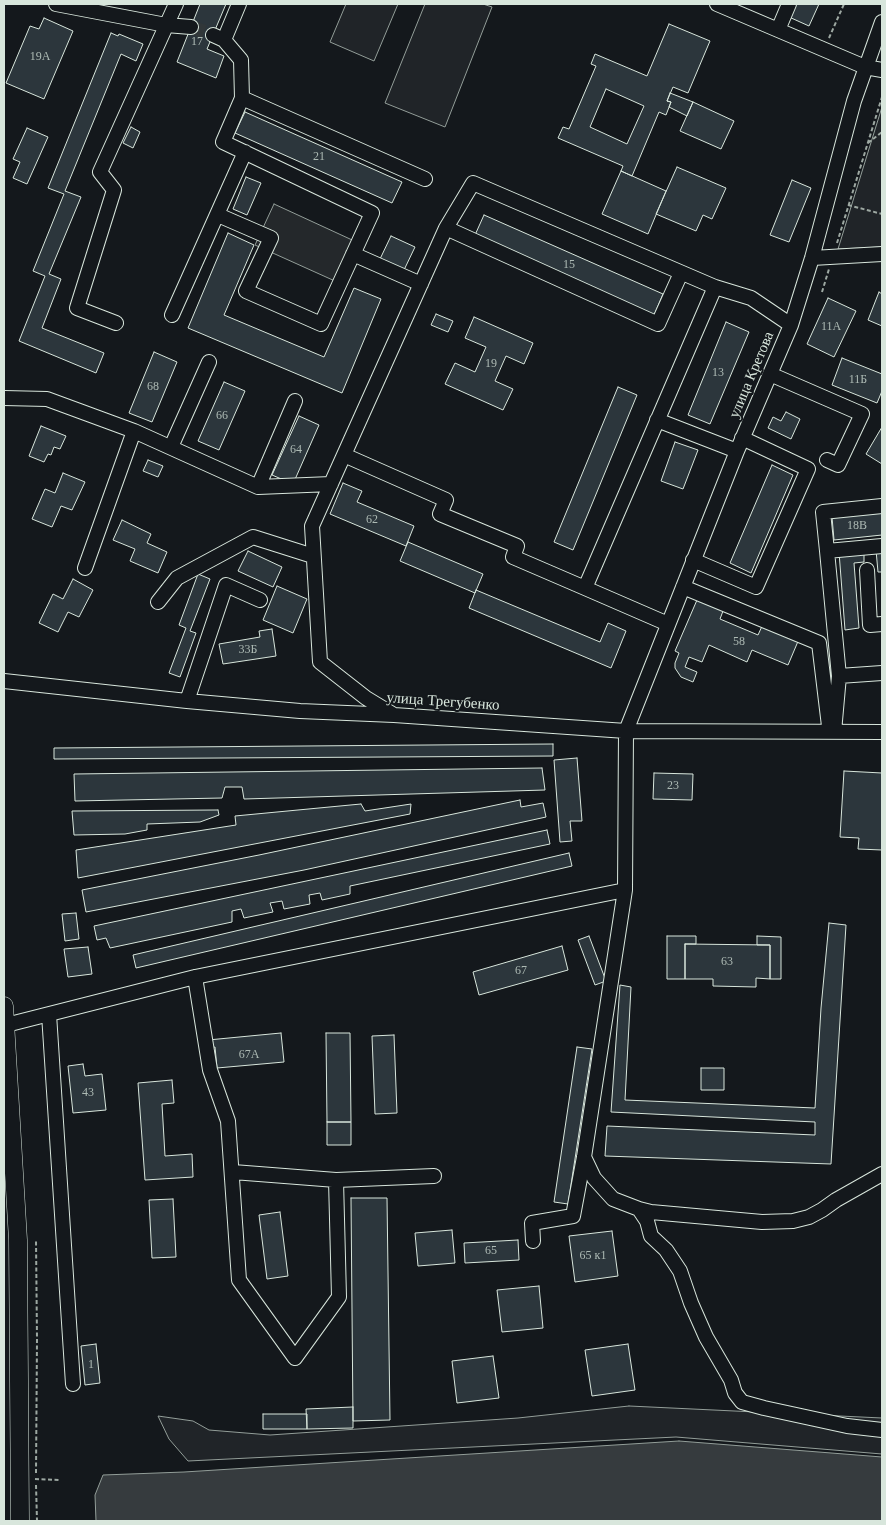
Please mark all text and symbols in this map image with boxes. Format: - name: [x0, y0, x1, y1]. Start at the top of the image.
- house number: 17: [191, 35, 203, 49]
- house number: 19А: [30, 50, 50, 64]
- house number: 21: [313, 150, 325, 164]
- house number: 15: [563, 258, 575, 272]
- house number: 11А: [821, 320, 841, 334]
- street label: улица Кретова: [726, 329, 778, 421]
- house number: 19: [485, 357, 497, 371]
- house number: 13: [712, 366, 724, 380]
- house number: 11Б: [849, 373, 867, 387]
- house number: 68: [147, 380, 159, 394]
- house number: 66: [216, 409, 228, 423]
- house number: 64: [290, 443, 302, 457]
- house number: 62: [366, 513, 378, 527]
- house number: 18В: [847, 519, 867, 533]
- house number: 58: [733, 635, 745, 649]
- house number: 33Б: [239, 643, 257, 657]
- street label: улица Трегубенко: [386, 689, 500, 715]
- house number: 23: [667, 779, 679, 793]
- house number: 63: [721, 955, 733, 969]
- house number: 67: [515, 964, 527, 978]
- house number: 67А: [239, 1048, 259, 1062]
- house number: 43: [82, 1086, 94, 1100]
- house number: 65: [485, 1244, 497, 1258]
- house number: 65 к1: [580, 1249, 606, 1263]
- house number: 1: [88, 1358, 94, 1372]

